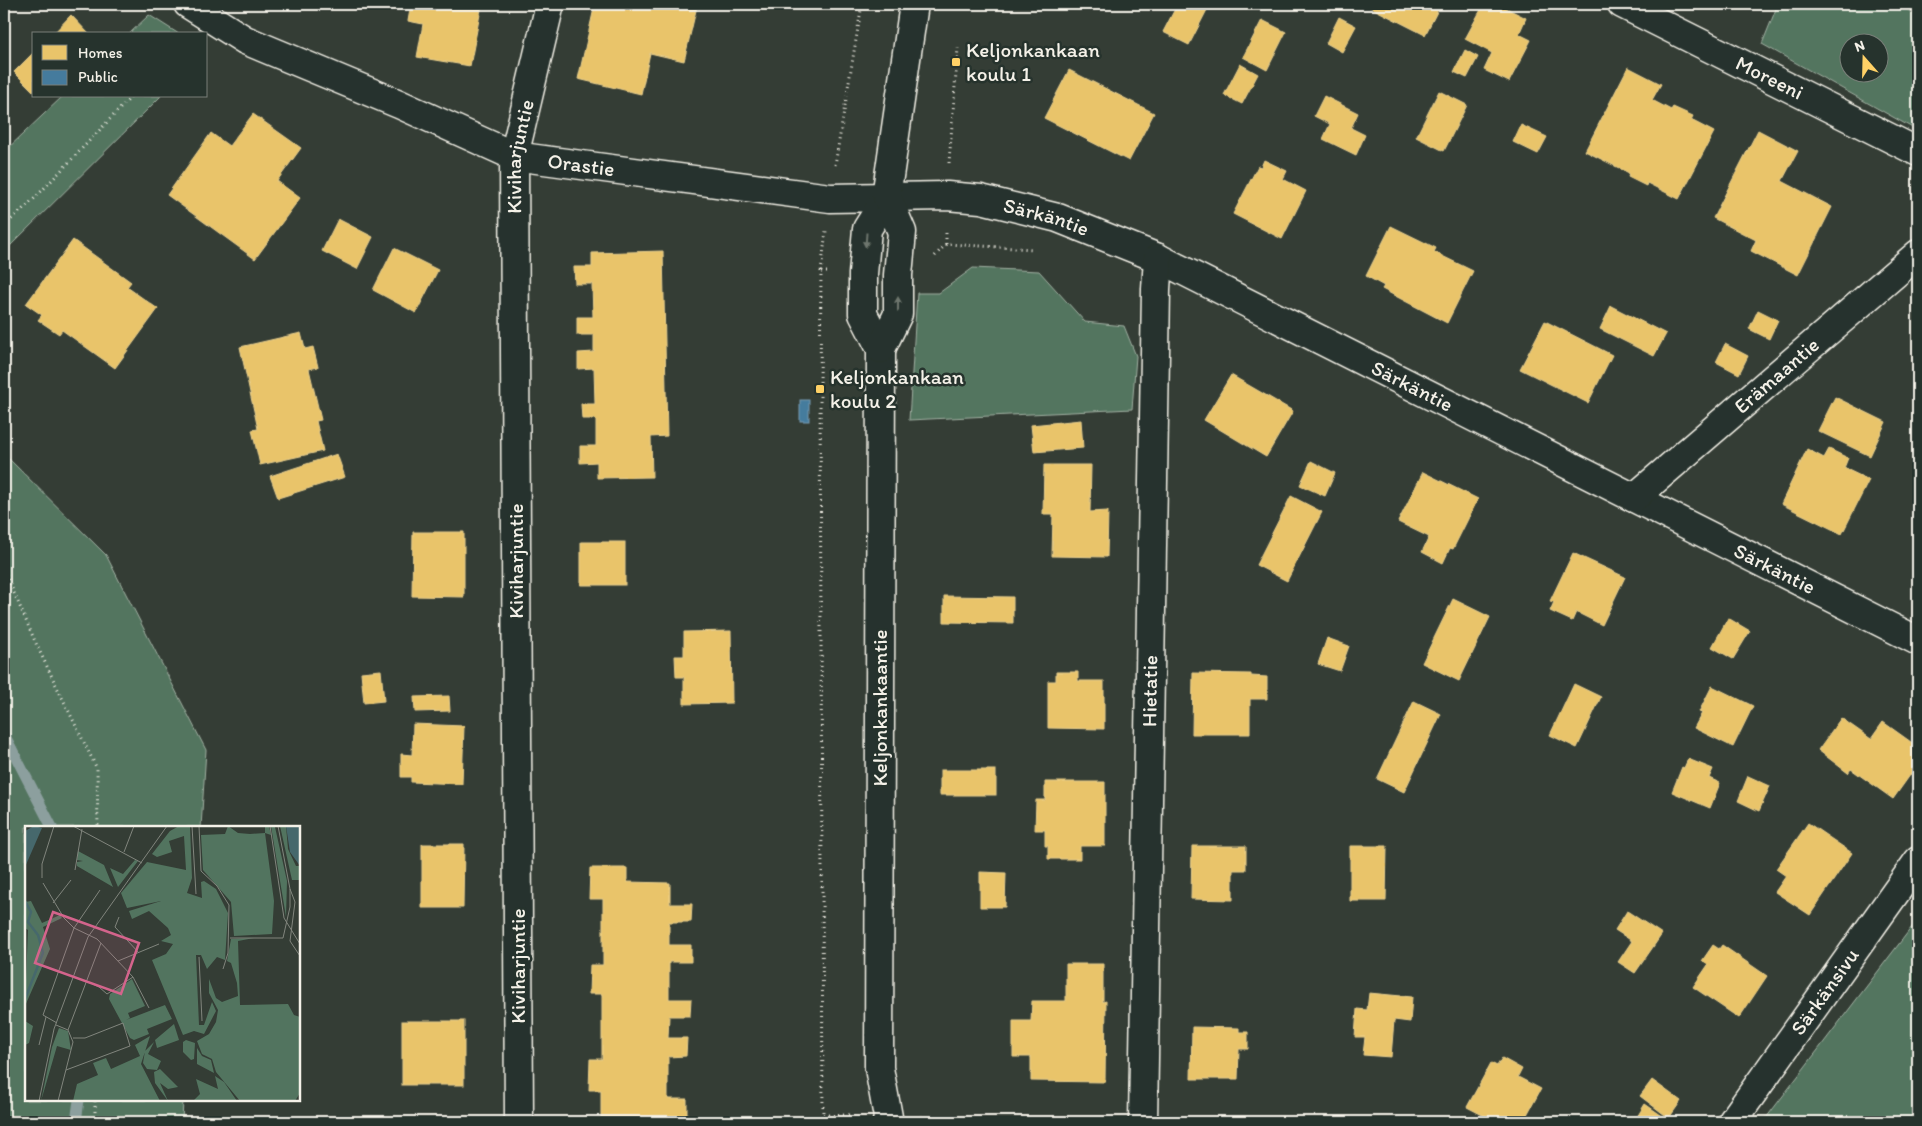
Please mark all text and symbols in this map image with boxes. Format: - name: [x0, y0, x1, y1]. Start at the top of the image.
- legend: [32, 32, 208, 98]
- north arrow: [1840, 32, 1890, 82]
- place label: Keljonkankaan koulu 1: [966, 37, 1100, 86]
- text: N: [1852, 37, 1867, 56]
- text: Homes: [78, 44, 123, 62]
- street label: Moreeni: [1732, 50, 1808, 105]
- marker: Keljonkankaan koulu 1: [950, 56, 962, 68]
- text: Public: [78, 68, 118, 86]
- street label: Kiviharjuntie: [501, 97, 539, 214]
- street label: Orastie: [546, 148, 616, 181]
- street label: Särkäntie: [1001, 192, 1093, 241]
- one-way arrow: [862, 232, 870, 248]
- one-way arrow: [894, 296, 902, 312]
- street label: Erämaantie: [1729, 332, 1824, 419]
- street label: Särkäntie: [1368, 355, 1457, 417]
- place label: Keljonkankaan koulu 2: [830, 364, 964, 413]
- marker: Keljonkankaan koulu 2: [814, 383, 826, 395]
- street label: Kiviharjuntie: [503, 503, 528, 619]
- street label: Särkäntie: [1730, 537, 1820, 599]
- street label: Keljonkankaantie: [867, 629, 892, 787]
- street label: Hietatie: [1136, 655, 1162, 727]
- inset map: [25, 826, 300, 1101]
- street label: Kiviharjuntie: [505, 908, 530, 1024]
- street label: Särkänsivu: [1785, 943, 1864, 1040]

